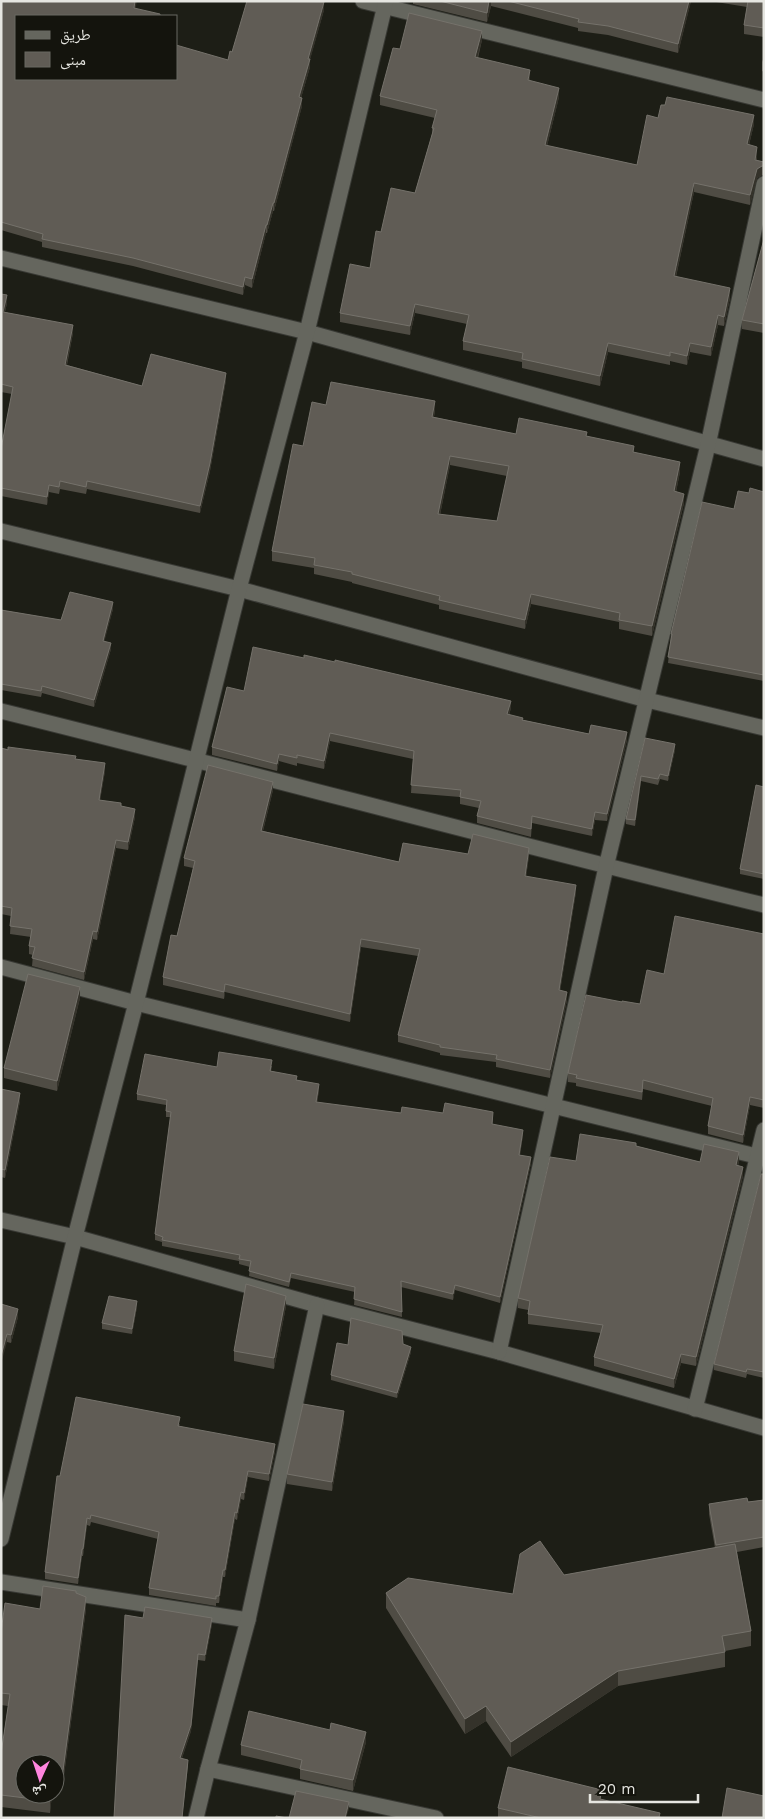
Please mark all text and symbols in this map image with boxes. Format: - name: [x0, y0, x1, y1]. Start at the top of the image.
- legend: [15, 15, 178, 80]
- text: طريق: [60, 26, 91, 45]
- text: مبنى: [60, 51, 86, 70]
- north arrow: [15, 1754, 65, 1804]
- scale bar: [590, 1772, 698, 1804]
- text: 20 m: [598, 1780, 636, 1798]
- text: ش: [31, 1783, 47, 1800]

